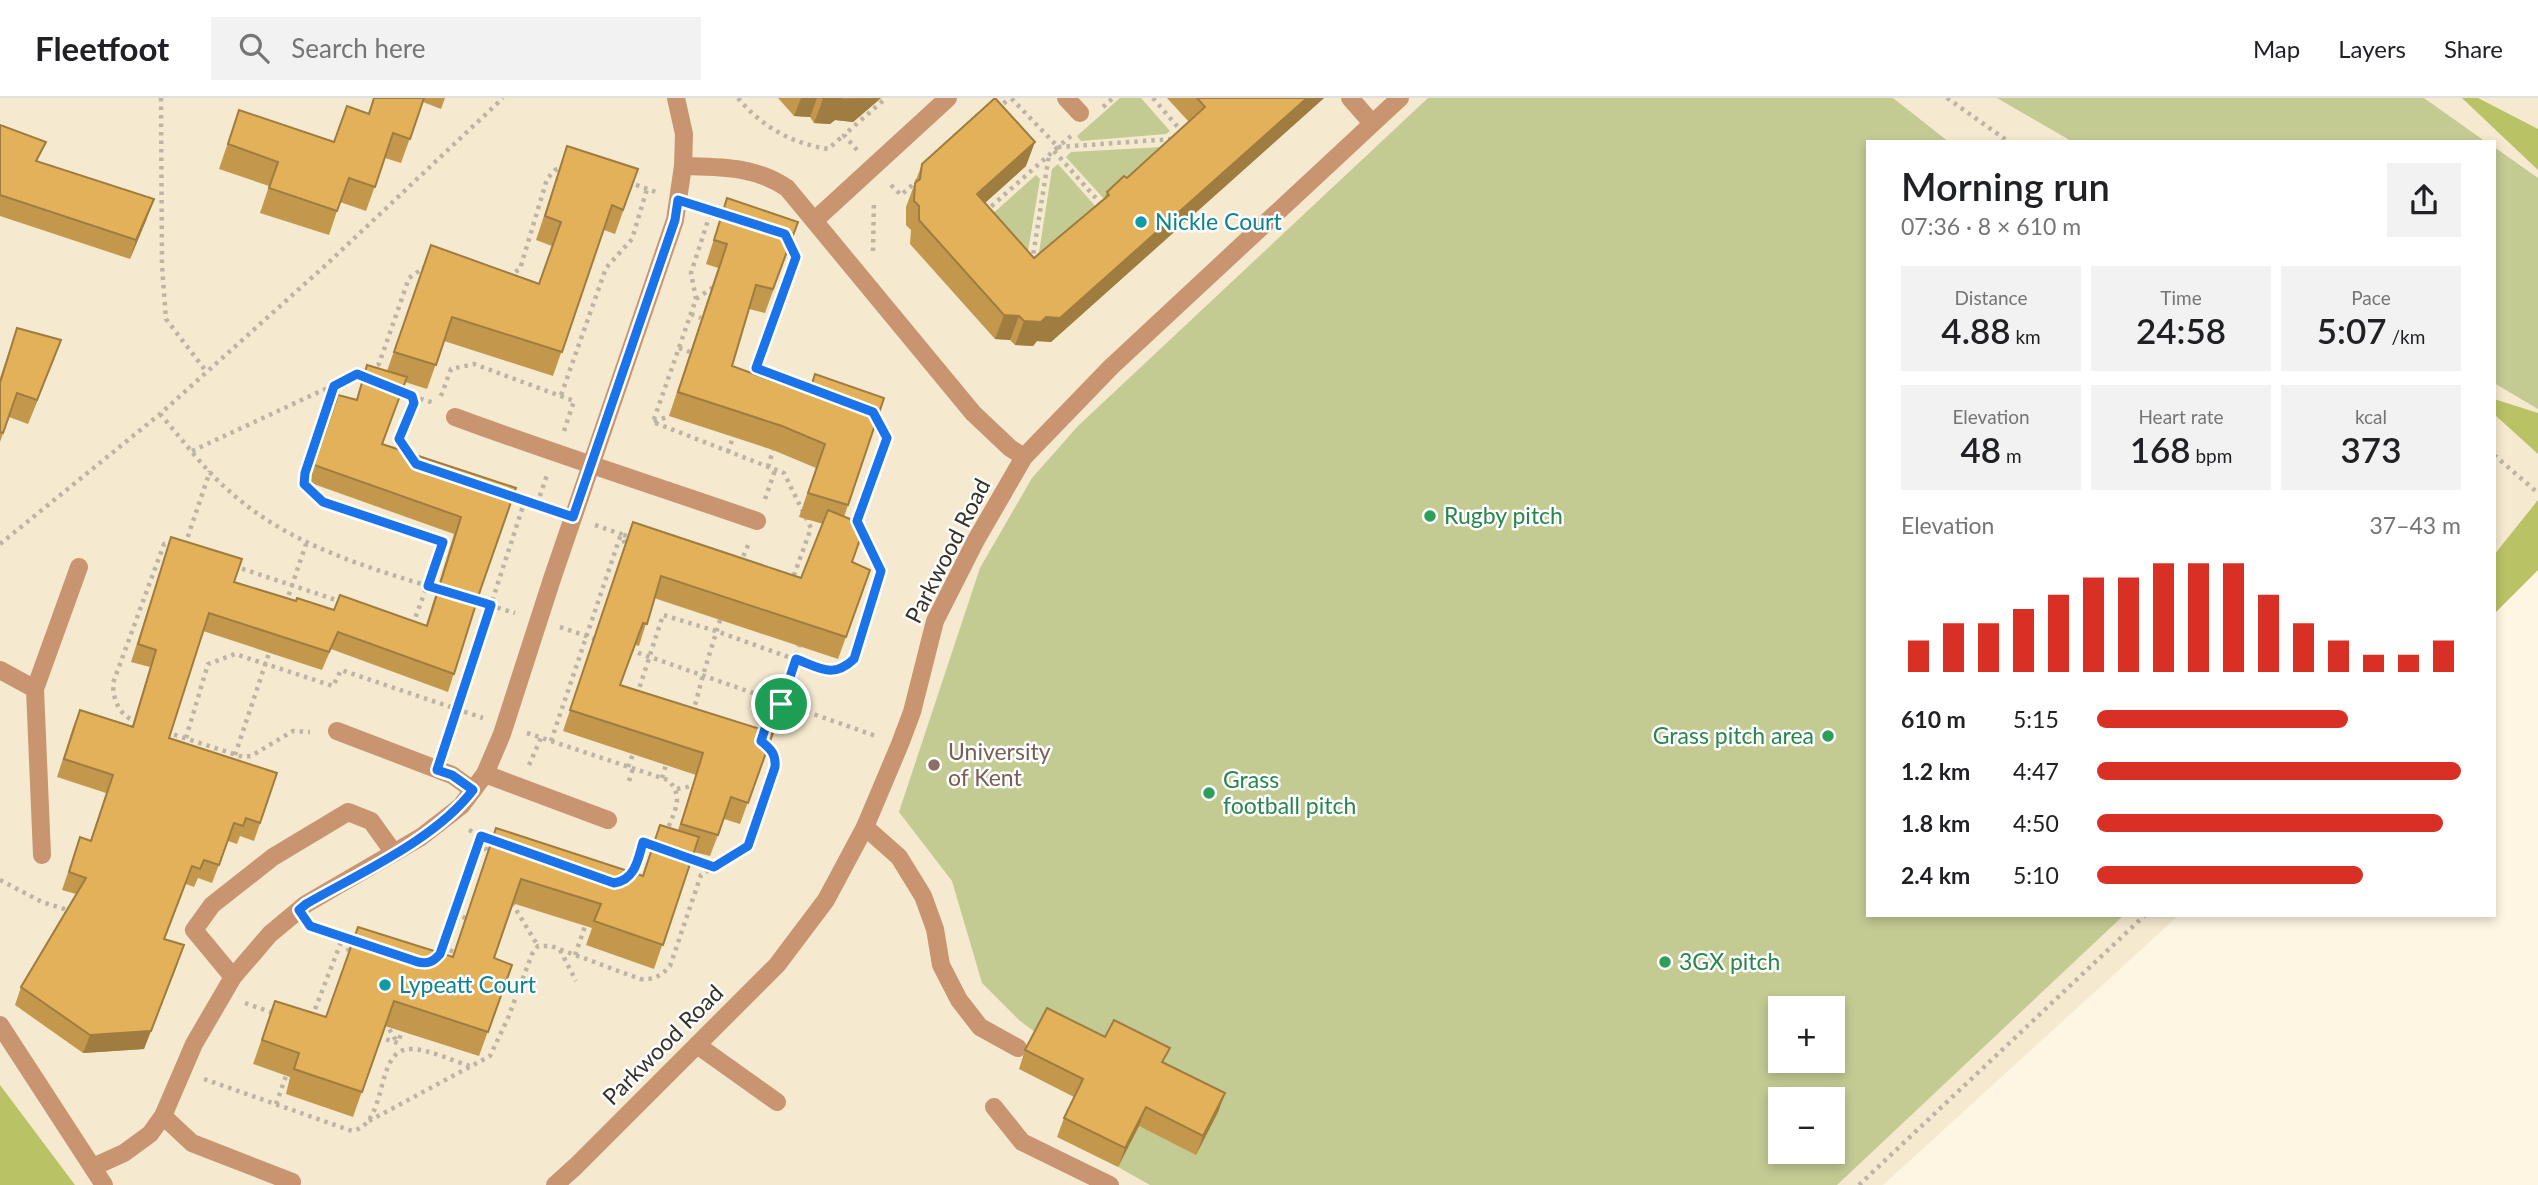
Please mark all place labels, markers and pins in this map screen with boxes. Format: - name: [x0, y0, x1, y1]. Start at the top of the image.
- place label: Nickle Court: [1155, 207, 1282, 235]
- marker: Nickle Court: [1133, 214, 1149, 230]
- place label: Rugby pitch: [1444, 501, 1563, 529]
- marker: Rugby pitch: [1422, 508, 1438, 524]
- pin: [751, 674, 811, 734]
- place label: Grass pitch area: [1653, 721, 1814, 749]
- marker: Grass pitch area: [1820, 728, 1836, 744]
- place label: University of Kent: [948, 737, 1051, 791]
- marker: University of Kent: [926, 757, 942, 773]
- place label: Grass football pitch: [1223, 765, 1356, 819]
- marker: Grass football pitch: [1201, 785, 1217, 801]
- place label: 3GX pitch: [1679, 947, 1780, 975]
- marker: 3GX pitch: [1657, 954, 1673, 970]
- place label: Lypeatt Court: [399, 970, 537, 998]
- marker: Lypeatt Court: [377, 977, 393, 993]

